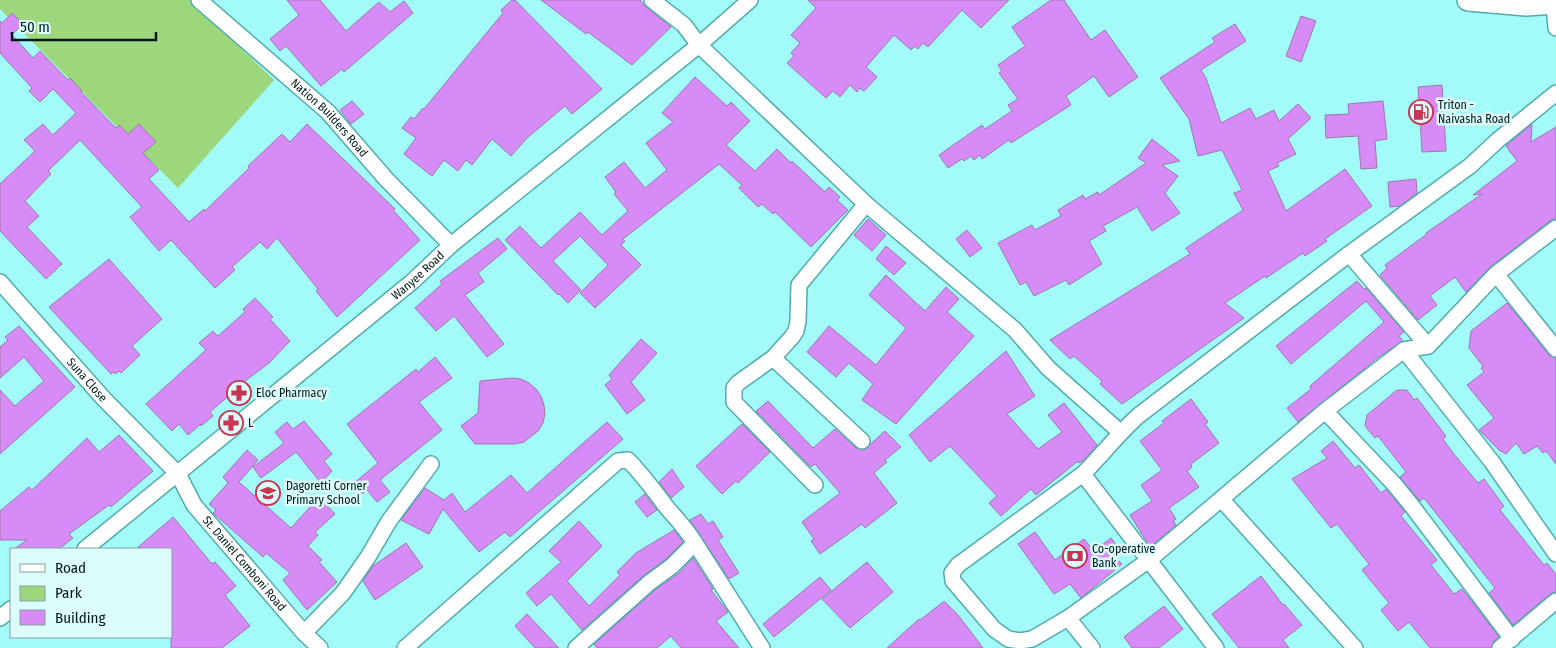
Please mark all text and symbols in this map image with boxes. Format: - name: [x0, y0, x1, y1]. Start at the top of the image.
- scale bar: [12, 10, 156, 42]
- text: 50 m: [20, 18, 50, 36]
- street label: Nation Builders Road: [288, 76, 371, 160]
- place label: Triton - Naivasha Road: [1438, 98, 1510, 126]
- fuel station icon: Triton - Naivasha Road: [1408, 99, 1434, 125]
- street label: Wanyee Road: [389, 248, 447, 303]
- street label: Suna Close: [64, 355, 110, 405]
- pharmacy icon: Eloc Pharmacy: [226, 380, 252, 406]
- place label: Eloc Pharmacy: [256, 386, 328, 400]
- pharmacy icon: L: [218, 410, 244, 436]
- place label: L: [248, 416, 254, 430]
- place label: Dagoretti Corner Primary School: [286, 479, 367, 507]
- school or university icon: Dagoretti Corner Primary School: [255, 480, 281, 506]
- street label: St. Daniel Comboni Road: [200, 513, 289, 614]
- place label: Co-operative Bank: [1092, 542, 1155, 570]
- bank icon: Co-operative Bank: [1062, 543, 1088, 569]
- legend: [10, 548, 172, 638]
- text: Road: [55, 559, 86, 577]
- text: Park: [55, 584, 82, 602]
- text: Building: [55, 609, 106, 627]

